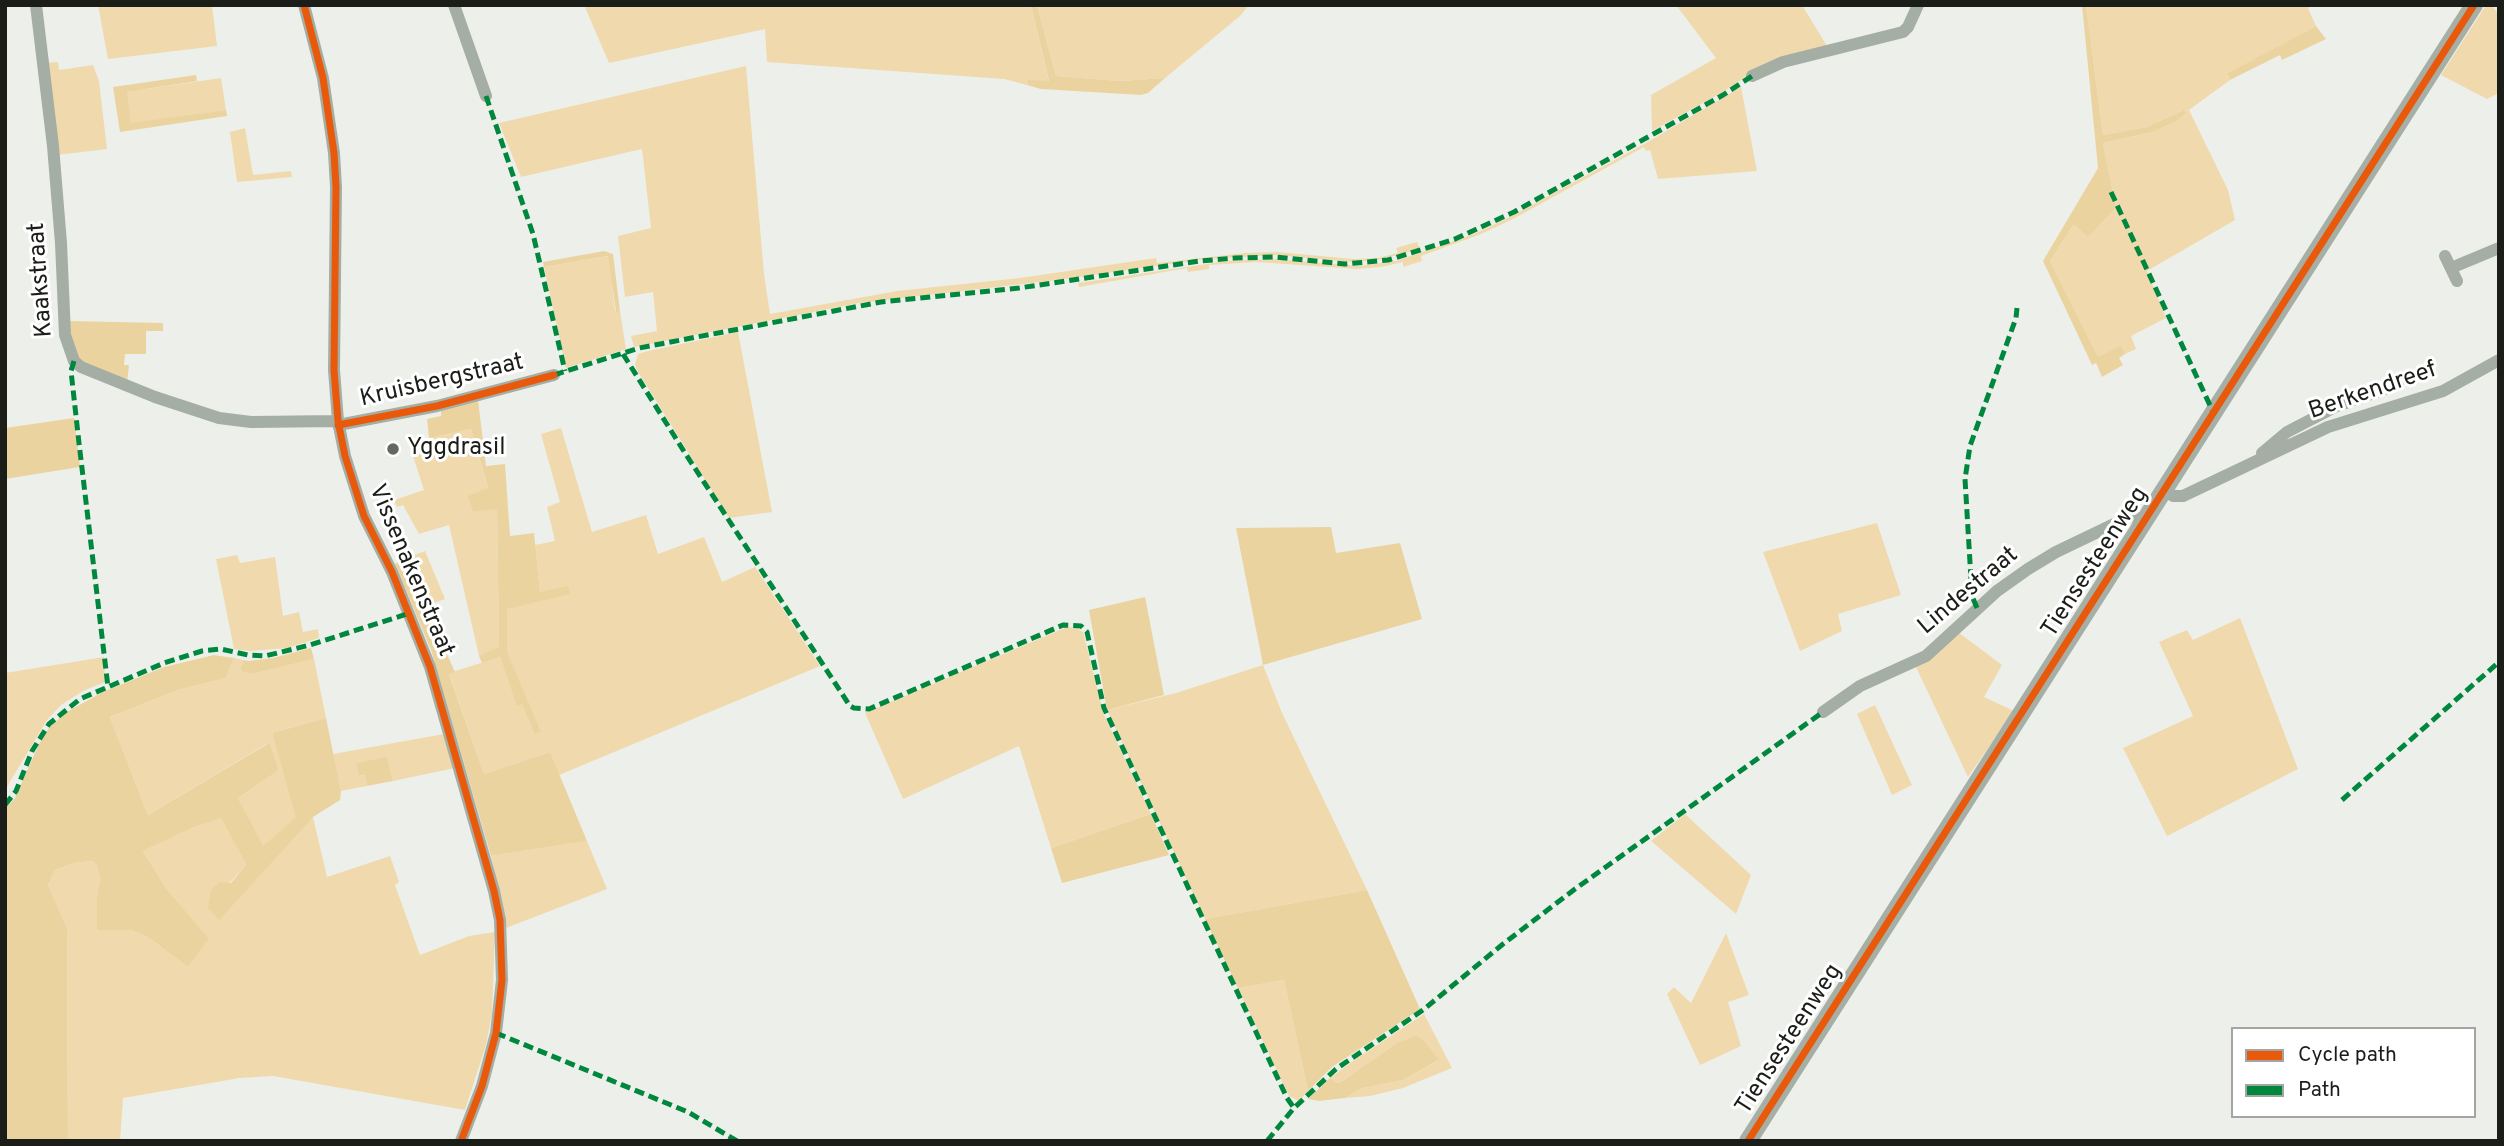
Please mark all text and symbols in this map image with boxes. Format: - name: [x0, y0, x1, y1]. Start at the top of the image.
- street label: Kaakstraat: [24, 222, 60, 338]
- street label: Kruisbergstraat: [357, 349, 527, 415]
- street label: Berkendreef: [2305, 357, 2441, 427]
- place label: Yggdrasil: [407, 435, 505, 463]
- marker: Yggdrasil: [385, 441, 401, 457]
- street label: Vissenakenstraat: [361, 481, 459, 661]
- street label: Tiensesteenweg: [2037, 482, 2155, 644]
- street label: Lindestraat: [1913, 542, 2025, 642]
- street label: Tiensesteenweg: [1731, 959, 1849, 1121]
- legend: [2231, 1027, 2476, 1118]
- text: Cycle path: [2298, 1042, 2397, 1069]
- text: Path: [2298, 1077, 2341, 1104]

